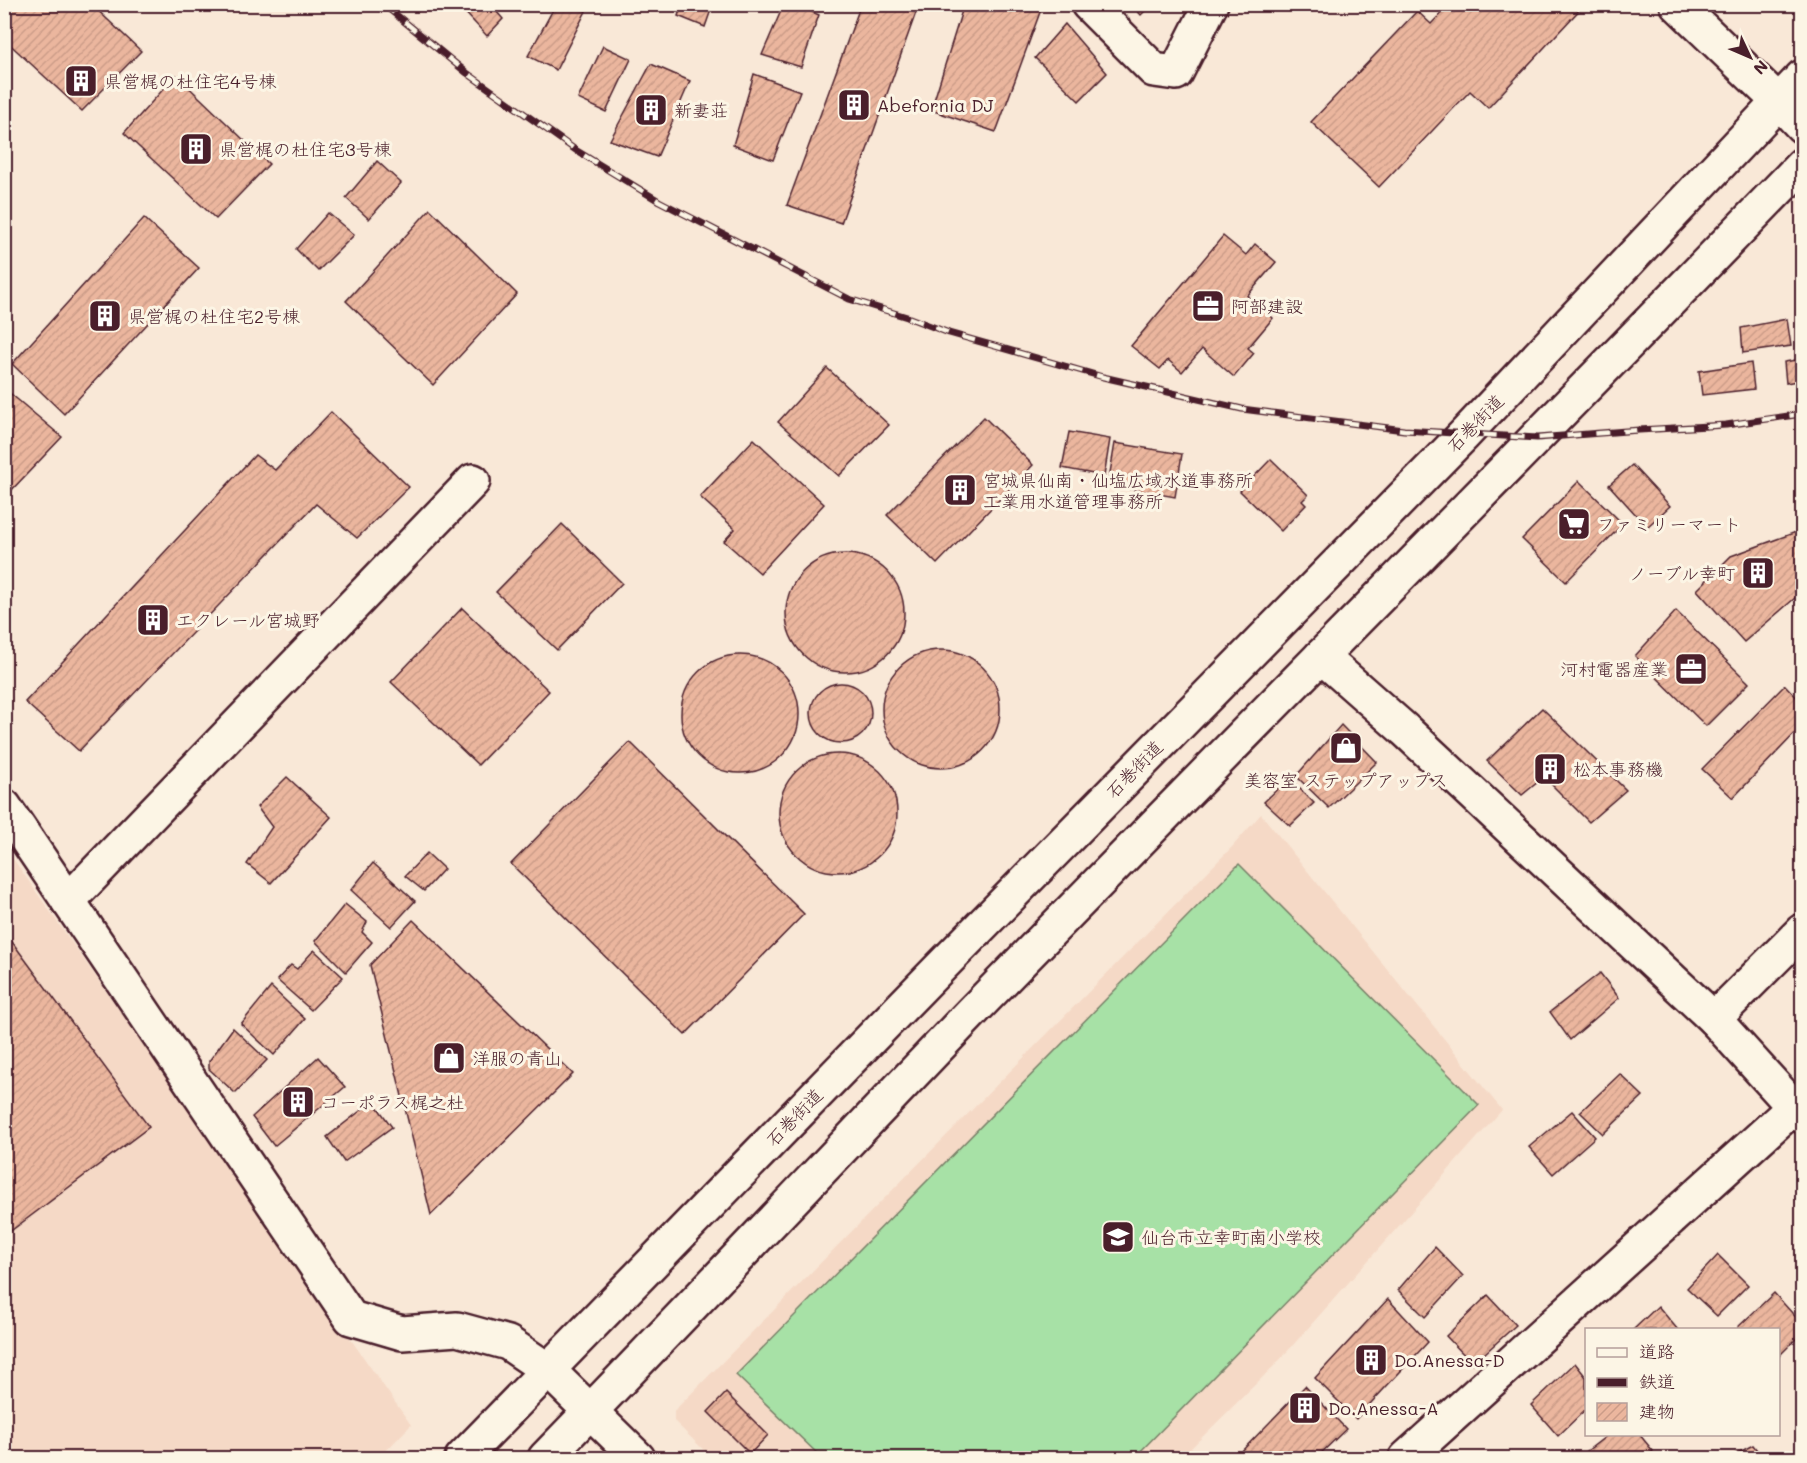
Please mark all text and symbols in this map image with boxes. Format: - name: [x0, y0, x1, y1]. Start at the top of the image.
- north arrow: [1720, 27, 1780, 87]
- text: N: [1749, 56, 1773, 79]
- building icon: 県営梶の杜住宅4号棟: [63, 63, 99, 99]
- place label: 県営梶の杜住宅4号棟: [104, 69, 277, 93]
- building icon: Abefornia DJ: [836, 87, 872, 123]
- building icon: 新妻荘: [633, 92, 669, 128]
- place label: Abefornia DJ: [877, 93, 994, 117]
- place label: 新妻荘: [674, 98, 728, 122]
- building icon: 県営梶の杜住宅3号棟: [178, 131, 214, 167]
- place label: 県営梶の杜住宅3号棟: [219, 137, 392, 161]
- office icon: 阿部建設: [1190, 288, 1226, 324]
- place label: 阿部建設: [1231, 294, 1303, 318]
- building icon: 県営梶の杜住宅2号棟: [87, 298, 123, 334]
- place label: 県営梶の杜住宅2号棟: [128, 304, 300, 328]
- street label: 石巻街道: [1441, 389, 1509, 457]
- place label: 宮城県仙南・仙塩広域水道事務所 工業用水道管理事務所: [983, 468, 1253, 513]
- building icon: 宮城県仙南・仙塩広域水道事務所 工業用水道管理事務所: [942, 472, 978, 508]
- supermarket icon: ファミリーマート: [1556, 506, 1592, 542]
- place label: ファミリーマート: [1597, 512, 1741, 536]
- building icon: ノーブル幸町: [1740, 555, 1776, 591]
- place label: ノーブル幸町: [1628, 561, 1735, 585]
- building icon: エクレール宮城野: [135, 602, 171, 638]
- place label: エクレール宮城野: [176, 608, 320, 632]
- office icon: 河村電器産業: [1673, 651, 1709, 687]
- place label: 河村電器産業: [1560, 657, 1668, 681]
- shop icon: 美容室 ステップアップス: [1328, 730, 1364, 766]
- street label: 石巻街道: [1100, 735, 1168, 803]
- building icon: 松本事務機: [1532, 751, 1568, 787]
- place label: 松本事務機: [1573, 757, 1663, 781]
- place label: 美容室 ステップアップス: [1244, 768, 1448, 792]
- shop icon: 洋服の青山: [431, 1040, 467, 1076]
- place label: 洋服の青山: [472, 1046, 562, 1070]
- street label: 石巻街道: [760, 1083, 828, 1151]
- building icon: コーポラス梶之杜: [280, 1084, 316, 1120]
- place label: コーポラス梶之杜: [321, 1090, 464, 1114]
- school or university icon: 仙台市立幸町南小学校: [1100, 1219, 1136, 1255]
- place label: 仙台市立幸町南小学校: [1141, 1225, 1321, 1249]
- legend: [1585, 1328, 1780, 1436]
- text: 道路: [1639, 1339, 1675, 1363]
- building icon: Do.Anessa-D: [1353, 1342, 1389, 1378]
- place label: Do.Anessa-D: [1394, 1348, 1505, 1372]
- text: 鉄道: [1639, 1369, 1675, 1393]
- building icon: Do.Anessa-A: [1287, 1390, 1323, 1426]
- place label: Do.Anessa-A: [1328, 1396, 1439, 1420]
- text: 建物: [1639, 1399, 1675, 1423]

